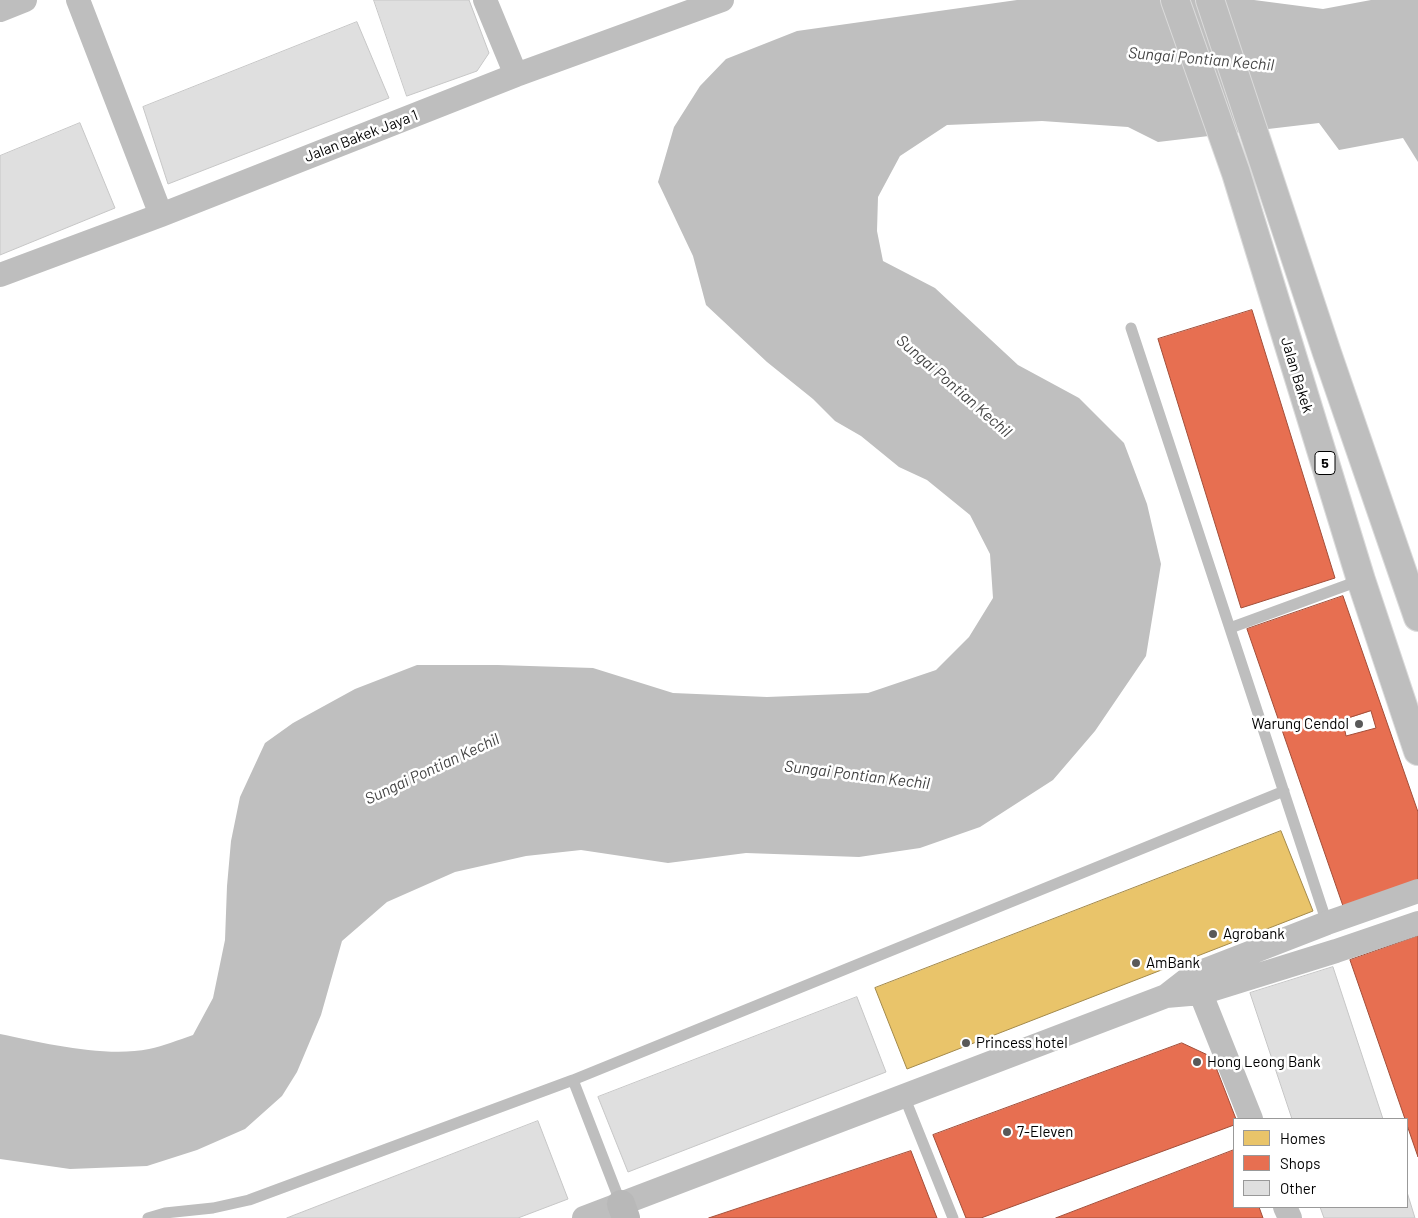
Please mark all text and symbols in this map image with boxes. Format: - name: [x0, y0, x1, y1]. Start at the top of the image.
- water label: Sungai Pontian Kechil: [1127, 43, 1275, 75]
- street label: Jalan Bakek Jaya 1: [302, 106, 420, 166]
- water label: Sungai Pontian Kechil: [892, 331, 1016, 441]
- street label: Jalan Bakek: [1277, 335, 1317, 415]
- road number: 5: [1315, 452, 1335, 474]
- place label: Warung Cendol: [1251, 715, 1349, 733]
- marker: Warung Cendol: [1353, 718, 1365, 730]
- water label: Sungai Pontian Kechil: [362, 729, 502, 809]
- water label: Sungai Pontian Kechil: [783, 757, 931, 793]
- place label: Agrobank: [1223, 925, 1285, 943]
- marker: Agrobank: [1207, 928, 1219, 940]
- place label: AmBank: [1146, 954, 1200, 972]
- marker: AmBank: [1130, 957, 1142, 969]
- place label: Princess hotel: [976, 1034, 1068, 1052]
- marker: Princess hotel: [960, 1037, 972, 1049]
- place label: Hong Leong Bank: [1207, 1053, 1320, 1071]
- marker: Hong Leong Bank: [1191, 1056, 1203, 1068]
- legend: [1233, 1118, 1408, 1208]
- place label: 7-Eleven: [1017, 1123, 1073, 1141]
- marker: 7-Eleven: [1001, 1126, 1013, 1138]
- text: Homes: [1280, 1129, 1325, 1147]
- text: Shops: [1280, 1154, 1320, 1172]
- text: Other: [1280, 1179, 1316, 1197]

